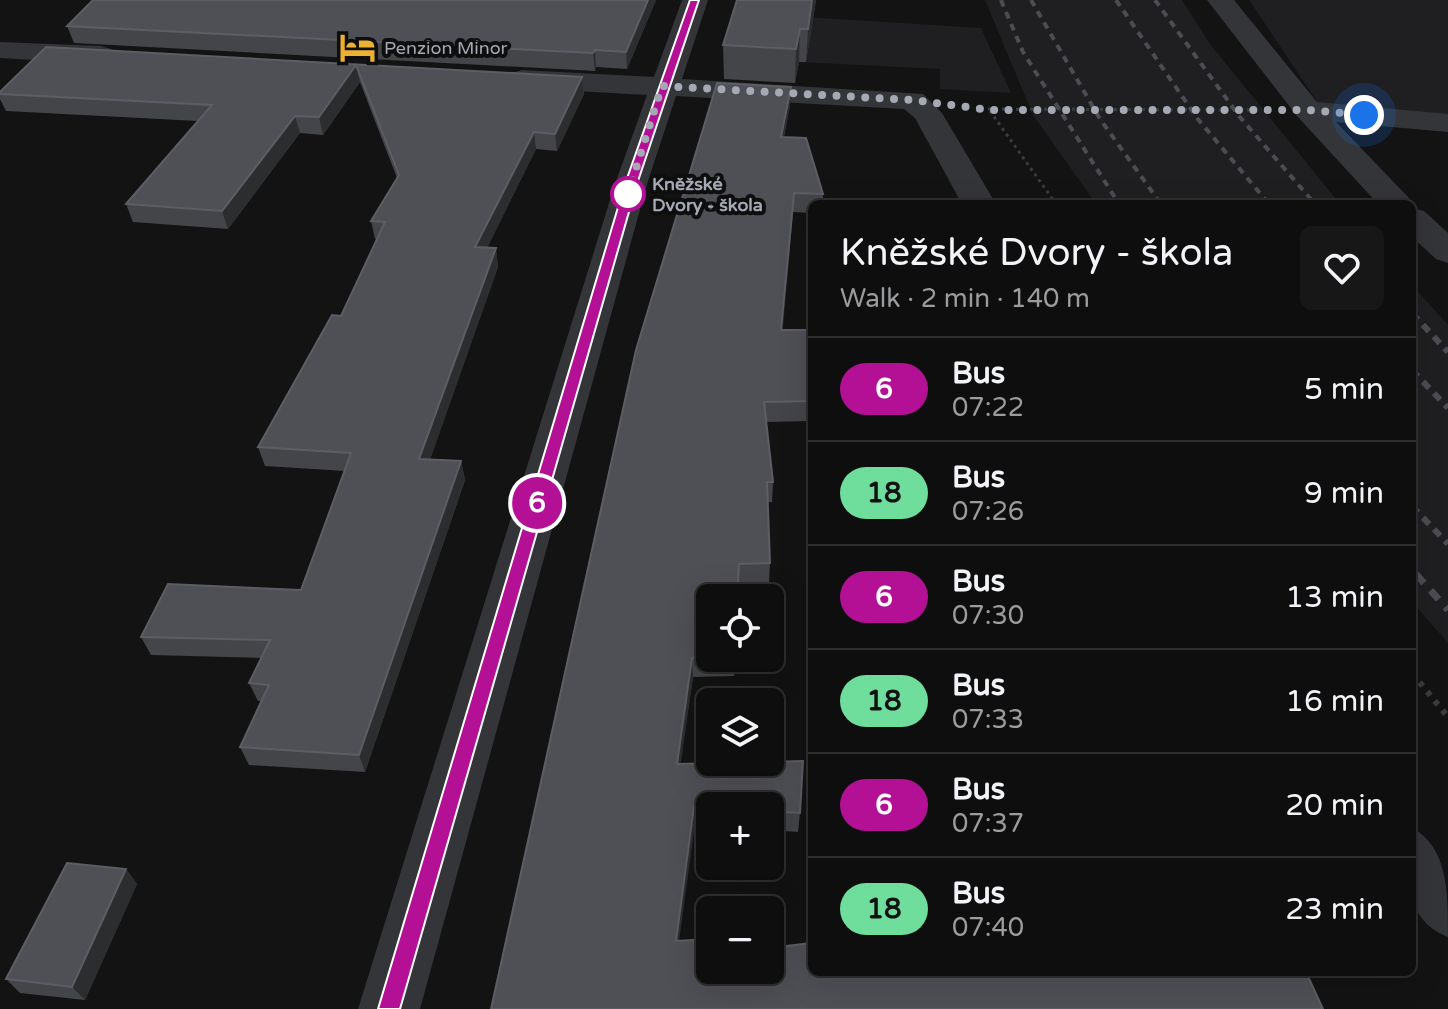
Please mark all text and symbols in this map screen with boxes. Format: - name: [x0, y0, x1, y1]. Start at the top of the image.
- hotel icon: Penzion Minor: [339, 29, 377, 67]
- place label: Penzion Minor: [384, 37, 508, 59]
- your location: [1344, 95, 1384, 135]
- place label: Kněžské Dvory - škola: [652, 173, 763, 216]
- marker: Kněžské Dvory - škola: [611, 177, 645, 211]
- button: heart: [1300, 226, 1384, 310]
- text: Kněžské Dvory - škola: [840, 230, 1233, 276]
- text: Walk · 2 min · 140 m: [840, 283, 1090, 314]
- text: Bus: [952, 355, 1005, 392]
- text: 5 min: [1304, 371, 1384, 408]
- text: 6: [875, 372, 893, 406]
- text: 07:22: [952, 392, 1024, 423]
- text: Bus: [952, 459, 1005, 496]
- text: 9 min: [1304, 475, 1384, 512]
- text: 18: [866, 476, 902, 510]
- line badge: 6: [511, 477, 563, 529]
- text: 6: [528, 486, 546, 520]
- text: 07:26: [952, 496, 1024, 527]
- text: Bus: [952, 563, 1005, 600]
- text: 13 min: [1285, 579, 1384, 616]
- text: 6: [875, 580, 893, 614]
- map controls: [696, 584, 784, 984]
- button: locate: [696, 584, 784, 672]
- text: 07:30: [952, 600, 1024, 631]
- text: Bus: [952, 667, 1005, 704]
- text: 16 min: [1285, 683, 1384, 720]
- text: 18: [866, 684, 902, 718]
- button: layers: [696, 688, 784, 776]
- text: 07:33: [952, 704, 1024, 735]
- text: Bus: [952, 771, 1005, 808]
- text: 20 min: [1285, 787, 1384, 824]
- text: 6: [875, 788, 893, 822]
- button: +: [696, 792, 784, 880]
- text: 07:37: [952, 808, 1024, 839]
- text: Bus: [952, 875, 1005, 912]
- text: 23 min: [1285, 891, 1384, 928]
- text: 18: [866, 892, 902, 926]
- button: −: [696, 896, 784, 984]
- text: 07:40: [952, 912, 1024, 943]

